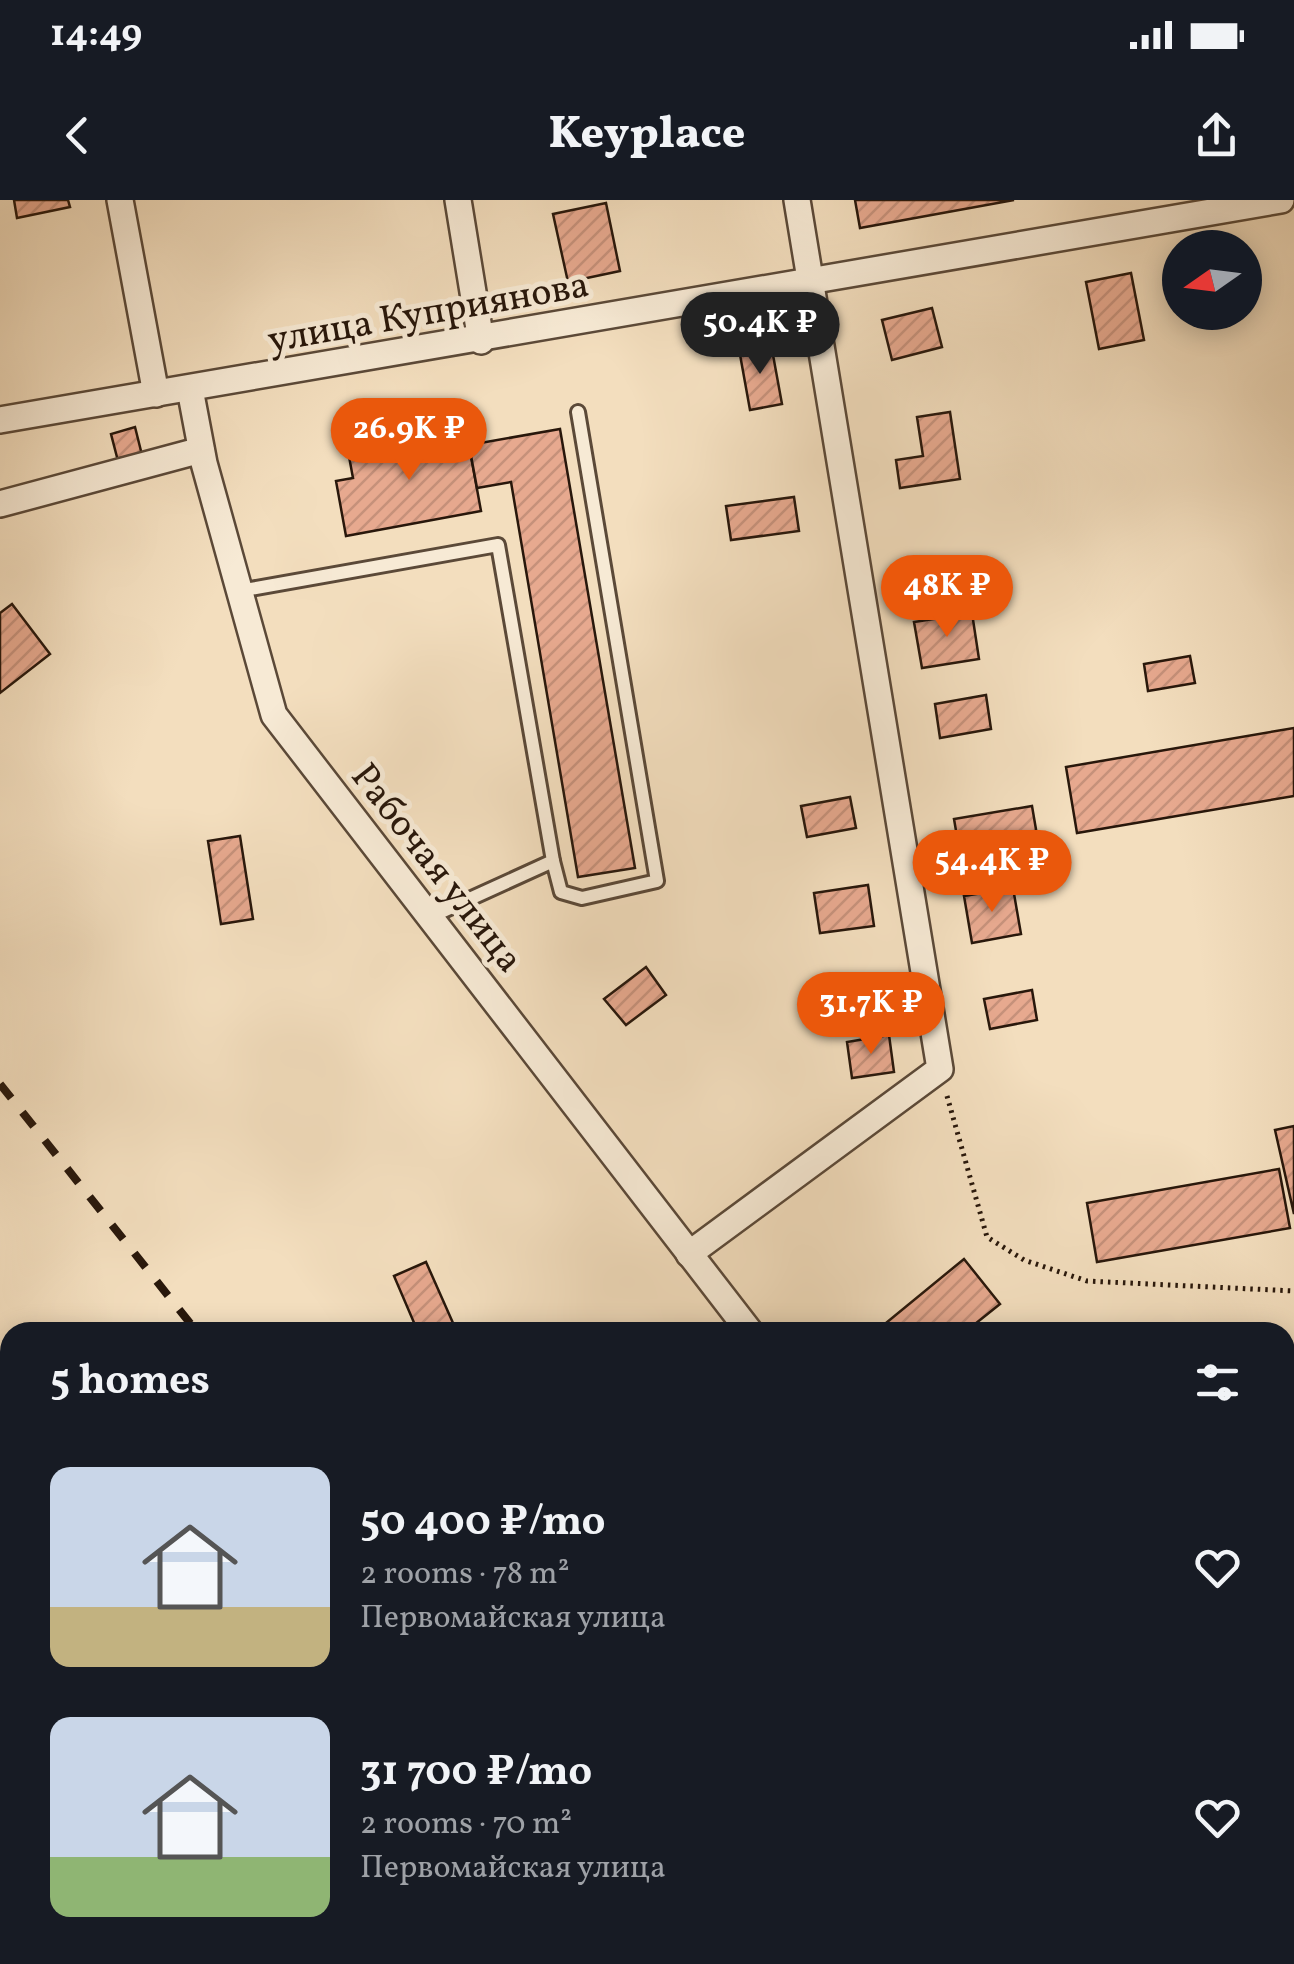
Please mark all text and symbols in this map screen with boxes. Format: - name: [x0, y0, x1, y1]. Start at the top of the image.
- text: 14:49: [50, 9, 142, 62]
- text: Keyplace: [549, 104, 745, 167]
- icon: back: [50, 108, 105, 163]
- icon: share: [1189, 108, 1244, 163]
- north arrow: [1162, 230, 1262, 330]
- map controls: [1162, 230, 1262, 330]
- street label: улица Куприянова: [264, 260, 593, 369]
- pin: 50.4K ₽: [668, 292, 852, 377]
- text: 50.4K ₽: [703, 302, 817, 346]
- pin: 26.9K ₽: [317, 398, 501, 483]
- text: 26.9K ₽: [353, 408, 465, 452]
- pin: 48K ₽: [877, 555, 1017, 640]
- text: 48K ₽: [903, 565, 991, 609]
- street label: Рабочая улица: [337, 753, 534, 985]
- pin: 54.4K ₽: [900, 830, 1084, 915]
- text: 54.4K ₽: [935, 840, 1049, 884]
- pin: 31.7K ₽: [779, 972, 963, 1057]
- text: 31.7K ₽: [819, 982, 923, 1026]
- text: 5 homes: [50, 1353, 210, 1412]
- icon: filters: [1190, 1355, 1245, 1410]
- text: 50 400 ₽/mo: [360, 1494, 606, 1553]
- icon: home: [130, 1507, 250, 1627]
- icon: heart: [1190, 1540, 1245, 1595]
- text: 2 rooms · 78 m²: [360, 1553, 570, 1597]
- text: Первомайская улица: [360, 1597, 666, 1641]
- text: 31 700 ₽/mo: [360, 1744, 592, 1803]
- icon: home: [130, 1757, 250, 1877]
- icon: heart: [1190, 1790, 1245, 1845]
- text: 2 rooms · 70 m²: [360, 1803, 572, 1847]
- text: Первомайская улица: [360, 1847, 666, 1891]

